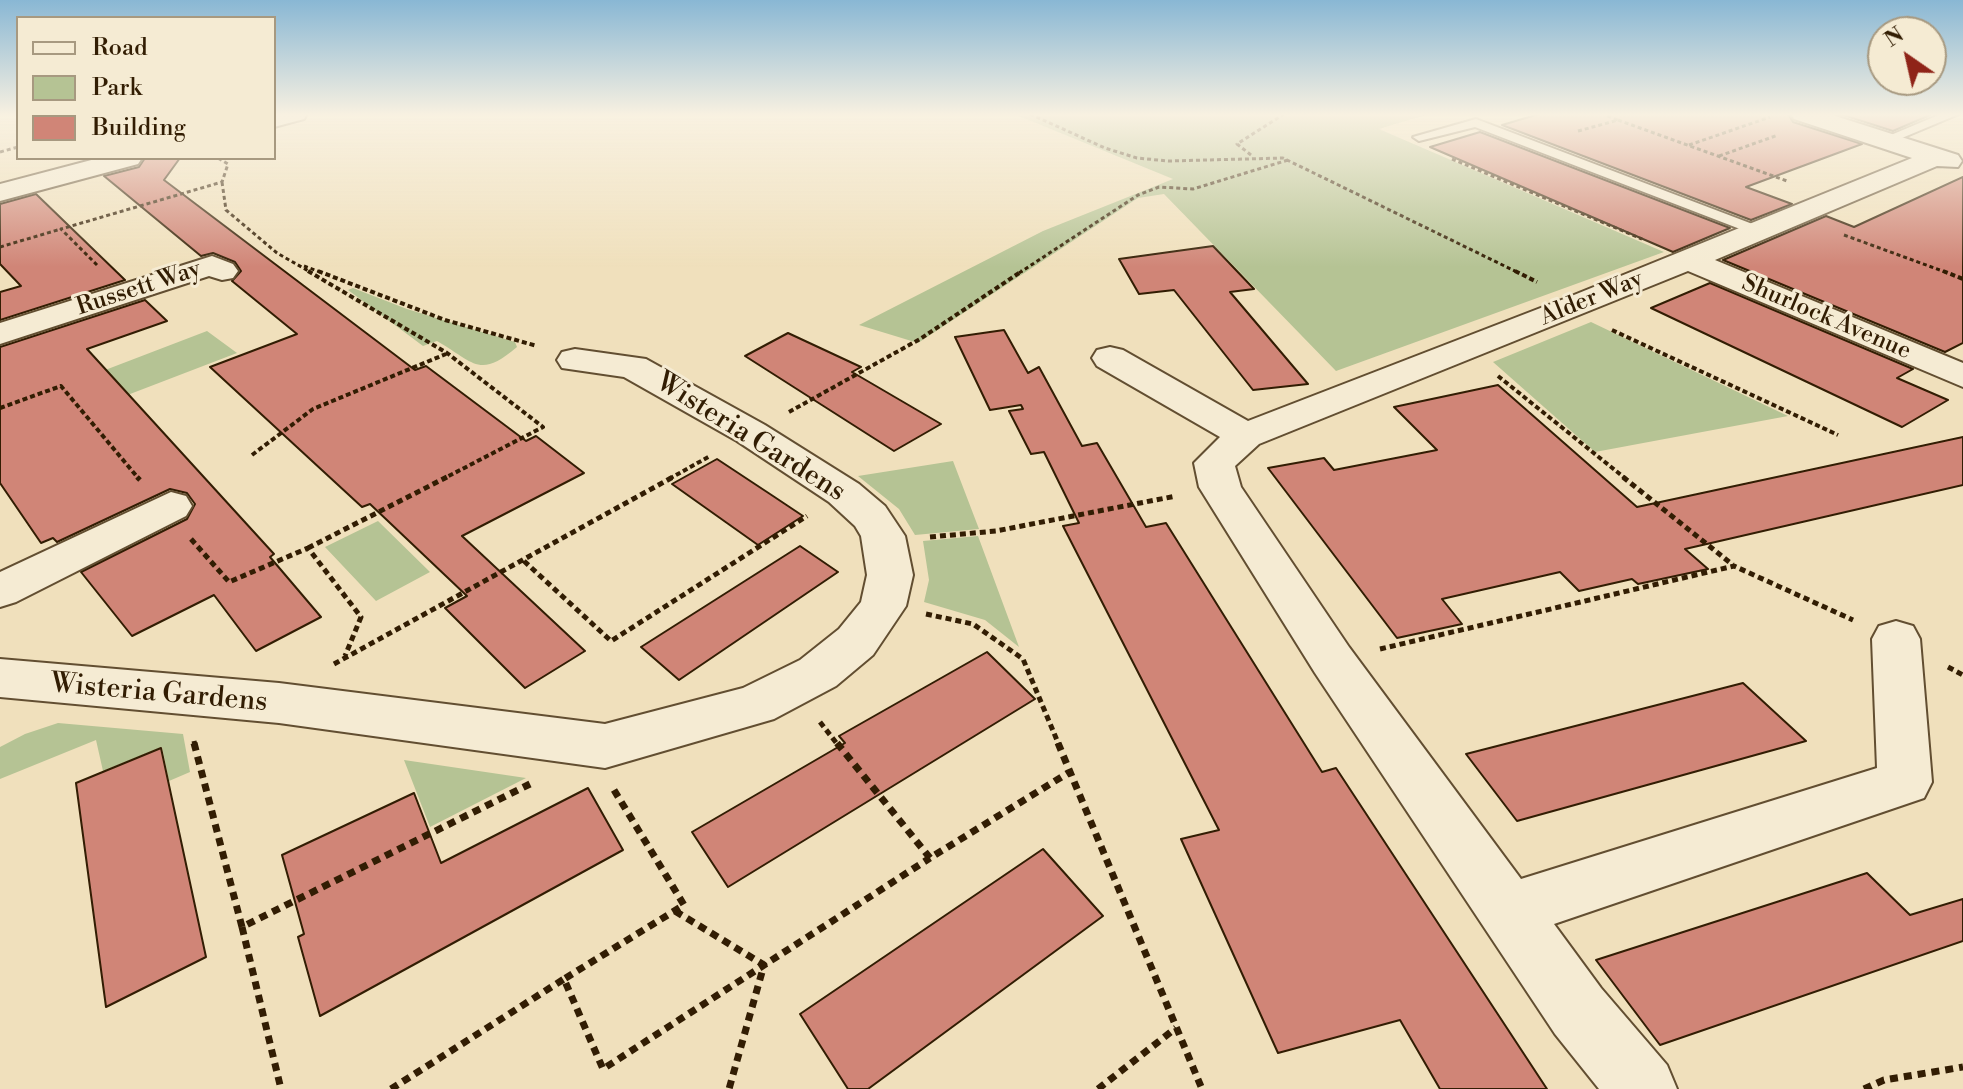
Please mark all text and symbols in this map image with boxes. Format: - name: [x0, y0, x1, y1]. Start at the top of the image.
- legend: [16, 16, 276, 160]
- north arrow: [1867, 16, 1947, 96]
- text: N: [1880, 21, 1909, 53]
- text: Road: [92, 33, 148, 63]
- text: Park: [92, 73, 142, 103]
- text: Building: [92, 113, 186, 143]
- street label: Russett Way: [73, 255, 205, 323]
- street label: Alder Way: [1536, 265, 1648, 333]
- street label: Shurlock Avenue: [1737, 269, 1915, 367]
- street label: Wisteria Gardens: [649, 366, 851, 510]
- street label: Wisteria Gardens: [49, 668, 269, 720]

